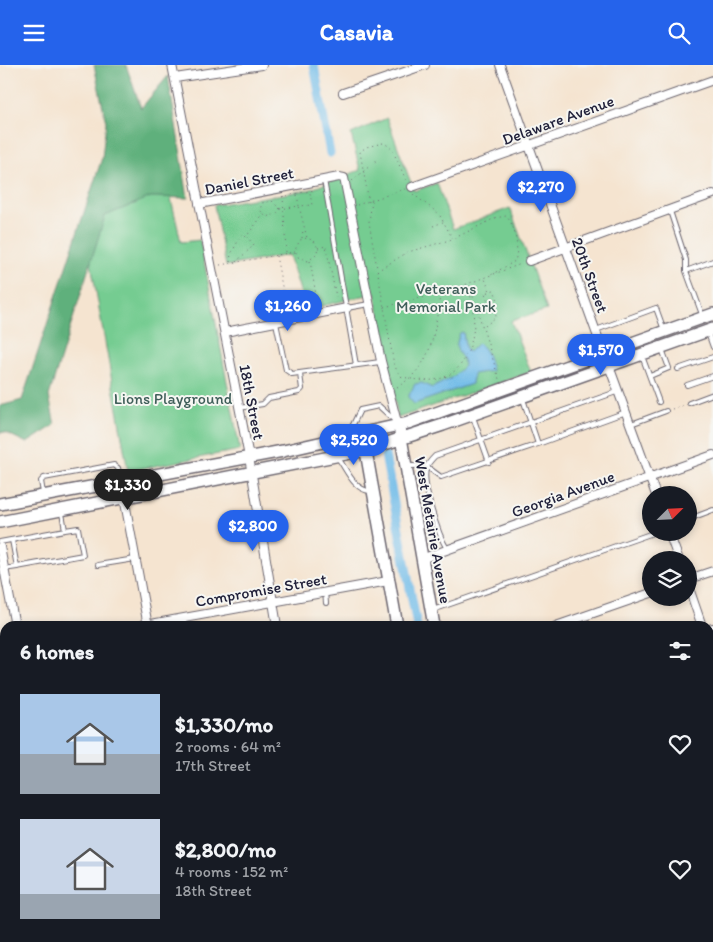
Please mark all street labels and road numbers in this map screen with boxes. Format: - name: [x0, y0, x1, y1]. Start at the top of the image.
- street label: Delaware Avenue: [500, 91, 616, 149]
- street label: Daniel Street: [203, 163, 295, 199]
- street label: 20th Street: [568, 235, 612, 315]
- street label: 18th Street: [235, 363, 269, 441]
- street label: West Metairie Avenue: [411, 455, 455, 605]
- street label: Georgia Avenue: [509, 467, 617, 521]
- street label: Compromise Street: [194, 569, 328, 611]

